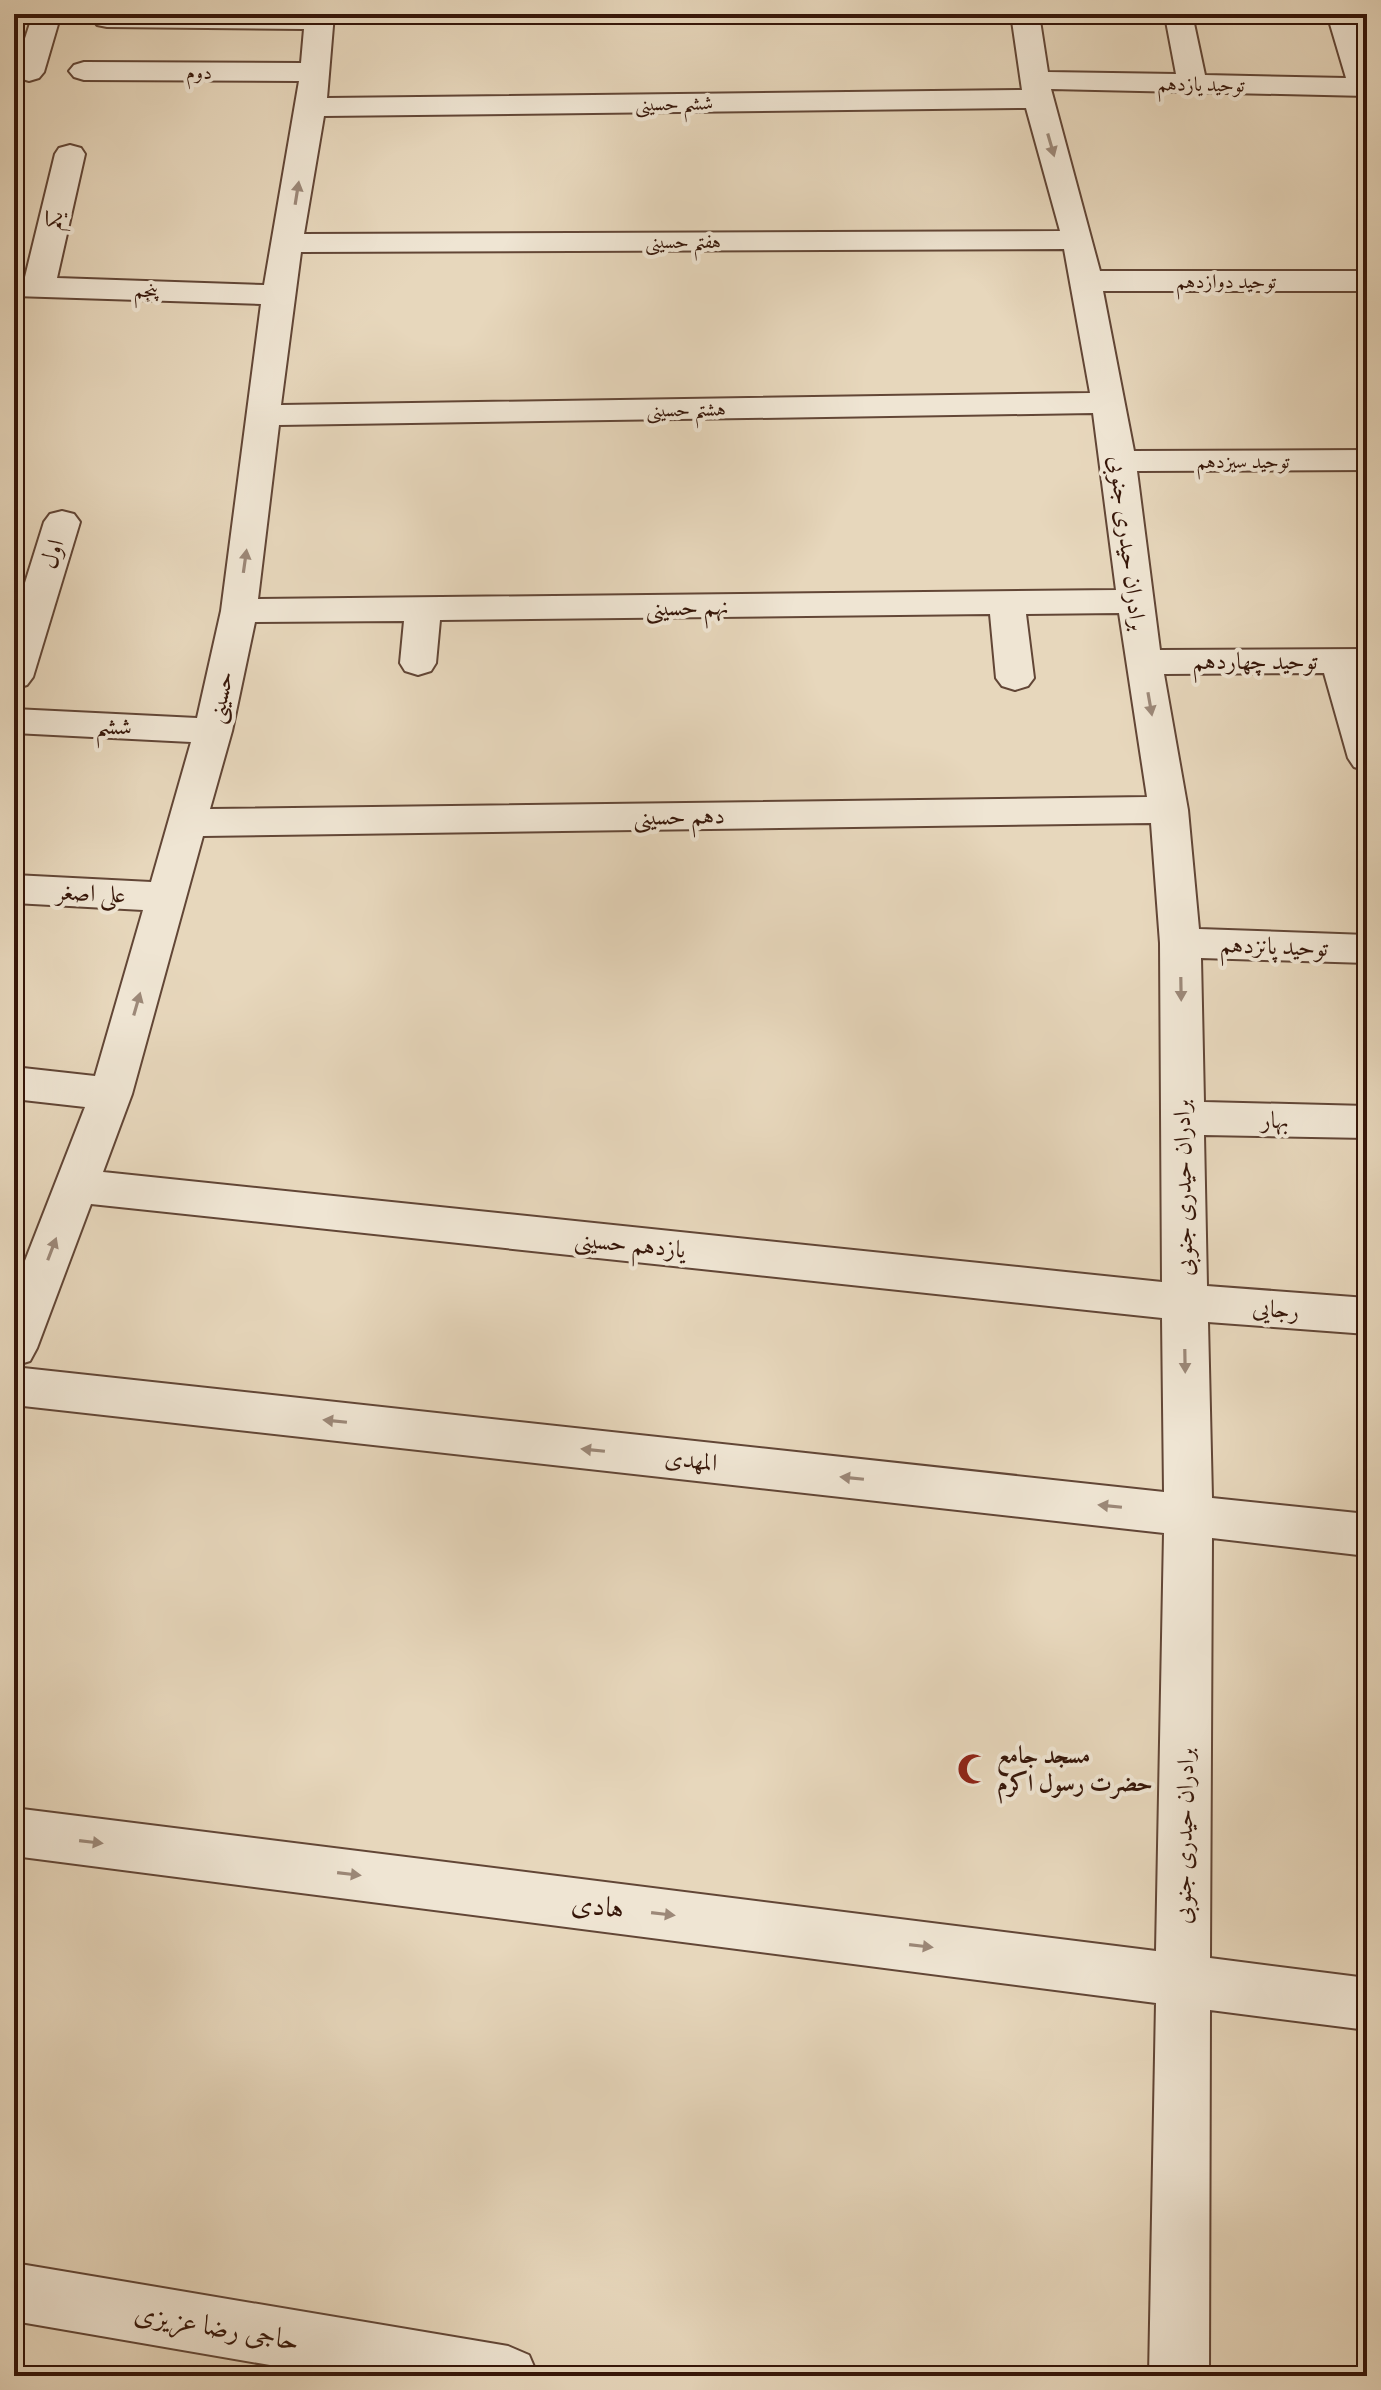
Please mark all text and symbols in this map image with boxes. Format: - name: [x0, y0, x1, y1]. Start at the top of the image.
- street label: دوم: [186, 61, 212, 90]
- street label: توحید یازدهم: [1157, 72, 1245, 104]
- street label: ششم حسینی: [635, 91, 714, 124]
- one-way arrow: [1045, 134, 1058, 158]
- one-way arrow: [291, 180, 304, 205]
- street label: یکم: [41, 208, 75, 233]
- street label: هفتم حسینی: [645, 230, 721, 261]
- street label: توحید دوازدهم: [1176, 270, 1276, 300]
- street label: پنجم: [133, 279, 160, 309]
- street label: هشتم حسینی: [646, 397, 726, 430]
- street label: توحید سیزدهم: [1196, 450, 1290, 480]
- street label: برادران حیدری جنوبی: [1100, 454, 1153, 633]
- street label: اول: [34, 536, 70, 572]
- one-way arrow: [239, 548, 252, 573]
- street label: نهم حسینی: [645, 592, 729, 630]
- street label: توحید چهاردهم: [1192, 647, 1318, 683]
- street label: حسینی: [201, 668, 242, 726]
- one-way arrow: [1145, 691, 1157, 716]
- street label: ششم: [95, 711, 133, 751]
- street label: دهم حسینی: [633, 801, 725, 839]
- street label: علی اصغر: [52, 877, 126, 912]
- street label: توحید پانزدهم: [1219, 930, 1329, 970]
- one-way arrow: [1175, 977, 1187, 1002]
- one-way arrow: [131, 991, 144, 1015]
- street label: برادران حیدری جنوبی: [1167, 1099, 1202, 1276]
- street label: بهار: [1259, 1106, 1289, 1135]
- street label: یازدهم حسینی: [572, 1224, 688, 1272]
- one-way arrow: [46, 1237, 59, 1261]
- street label: رجایی: [1251, 1293, 1301, 1326]
- one-way arrow: [1179, 1349, 1191, 1374]
- one-way arrow: [322, 1415, 347, 1428]
- one-way arrow: [580, 1443, 605, 1456]
- street label: المهدی: [663, 1443, 719, 1477]
- one-way arrow: [839, 1472, 864, 1485]
- one-way arrow: [1097, 1500, 1122, 1513]
- place label: مسجد جامع حضرت رسول اکرم: [997, 1741, 1153, 1804]
- street label: برادران حیدری جنوبی: [1168, 1748, 1203, 1925]
- mosque icon: مسجد جامع حضرت رسول اکرم: [956, 1752, 990, 1786]
- one-way arrow: [79, 1836, 104, 1849]
- one-way arrow: [337, 1868, 362, 1881]
- street label: هادی: [570, 1886, 626, 1925]
- one-way arrow: [651, 1907, 676, 1920]
- one-way arrow: [909, 1940, 934, 1953]
- street label: حاجی رضا عزیزی: [131, 2296, 302, 2360]

